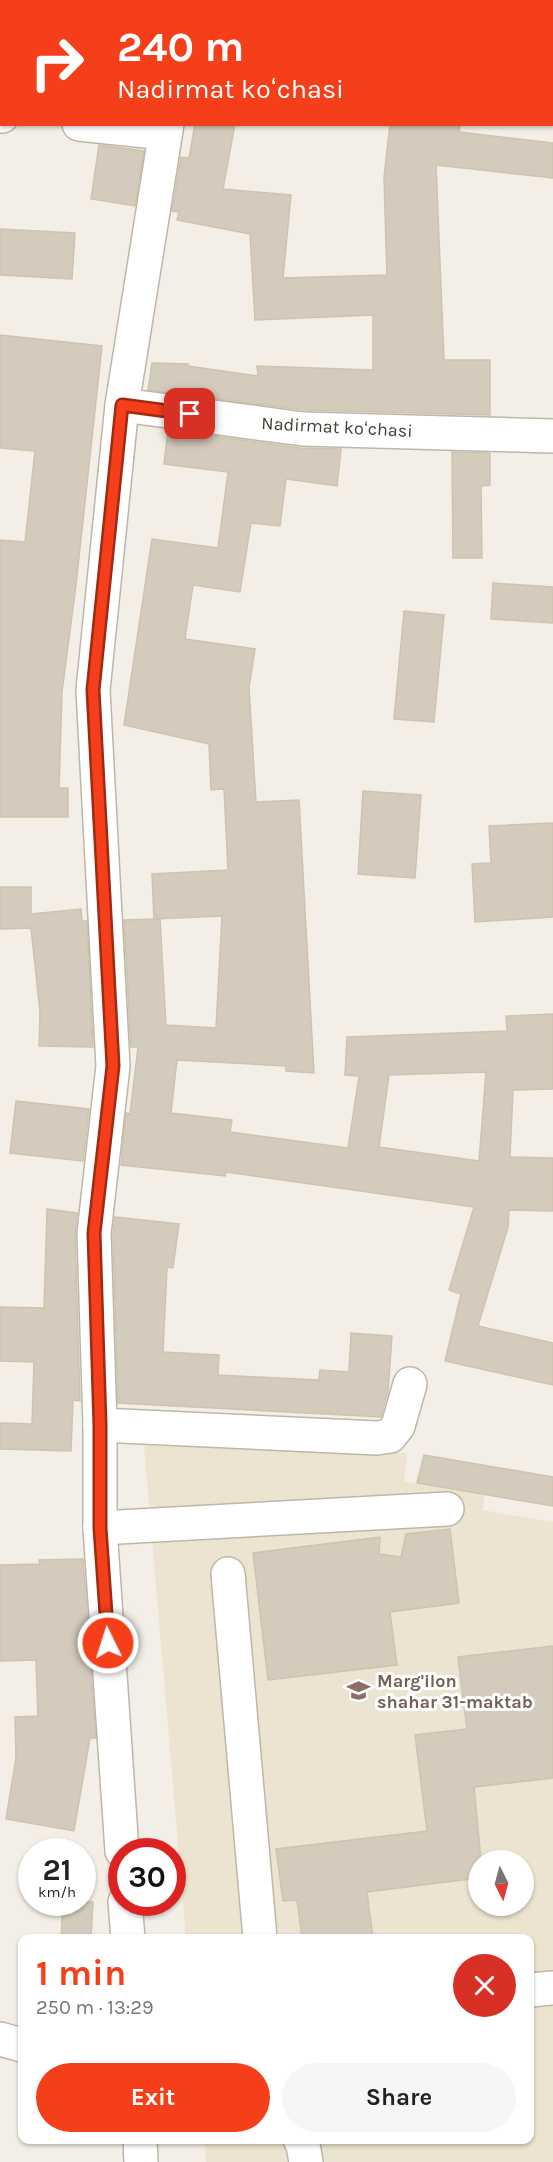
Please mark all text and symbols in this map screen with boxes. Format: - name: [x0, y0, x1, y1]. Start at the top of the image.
- text: 240 m: [117, 22, 244, 72]
- icon: right: [18, 24, 96, 102]
- text: Nadirmat koʻchasi: [117, 73, 344, 105]
- pin: [164, 388, 215, 439]
- icon: arrive: [173, 397, 206, 430]
- street label: Nadirmat koʻchasi: [261, 412, 413, 442]
- position arrow: [76, 1611, 140, 1675]
- place label: Marg'ilon shahar 31-maktab: [377, 1670, 533, 1713]
- school or university icon: Marg'ilon shahar 31-maktab: [346, 1678, 372, 1704]
- speed limit sign: 30: [108, 1838, 186, 1916]
- north arrow: [468, 1850, 534, 1916]
- map controls: [468, 1850, 534, 1916]
- text: 21: [43, 1852, 71, 1888]
- text: km/h: [38, 1883, 76, 1901]
- text: 1 min: [36, 1952, 126, 1994]
- button: close: [453, 1954, 516, 2017]
- text: 250 m · 13:29: [36, 1996, 154, 2019]
- button: Exit: [36, 2063, 270, 2132]
- button: Share: [282, 2063, 516, 2132]

